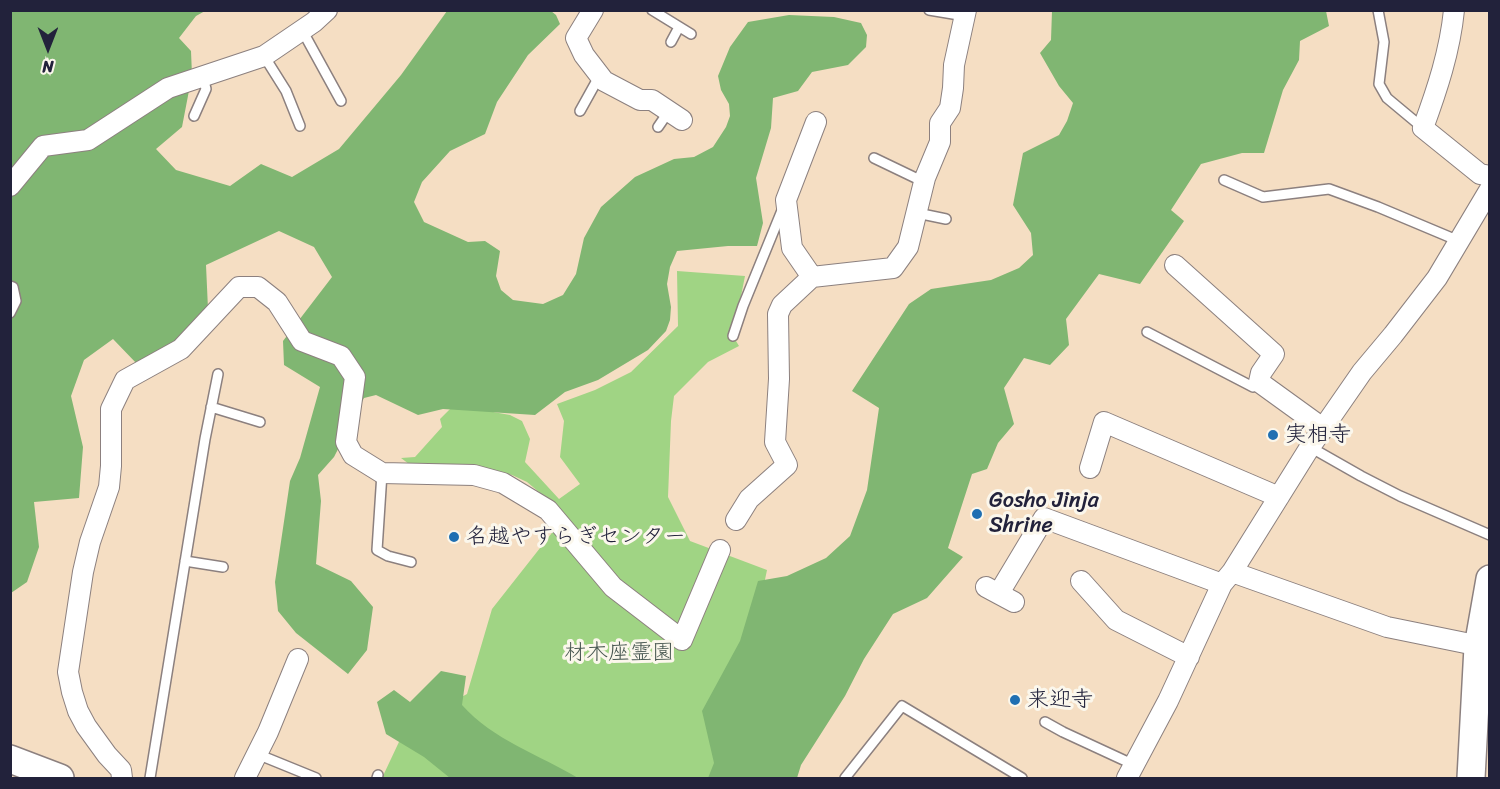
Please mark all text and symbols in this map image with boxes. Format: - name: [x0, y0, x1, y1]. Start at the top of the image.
- north arrow: [18, 18, 78, 78]
- text: N: [42, 52, 54, 81]
- place label: 実相寺: [1285, 422, 1351, 448]
- marker: 実相寺: [1266, 428, 1280, 442]
- place label: Gosho Jinja Shrine: [989, 488, 1099, 540]
- marker: Gosho Jinja Shrine: [970, 507, 984, 521]
- place label: 名越やすらぎセンター: [466, 524, 686, 550]
- marker: 名越やすらぎセンター: [447, 530, 461, 544]
- park label: 材木座霊園: [564, 640, 674, 666]
- place label: 来迎寺: [1027, 687, 1093, 713]
- marker: 来迎寺: [1008, 693, 1022, 707]

